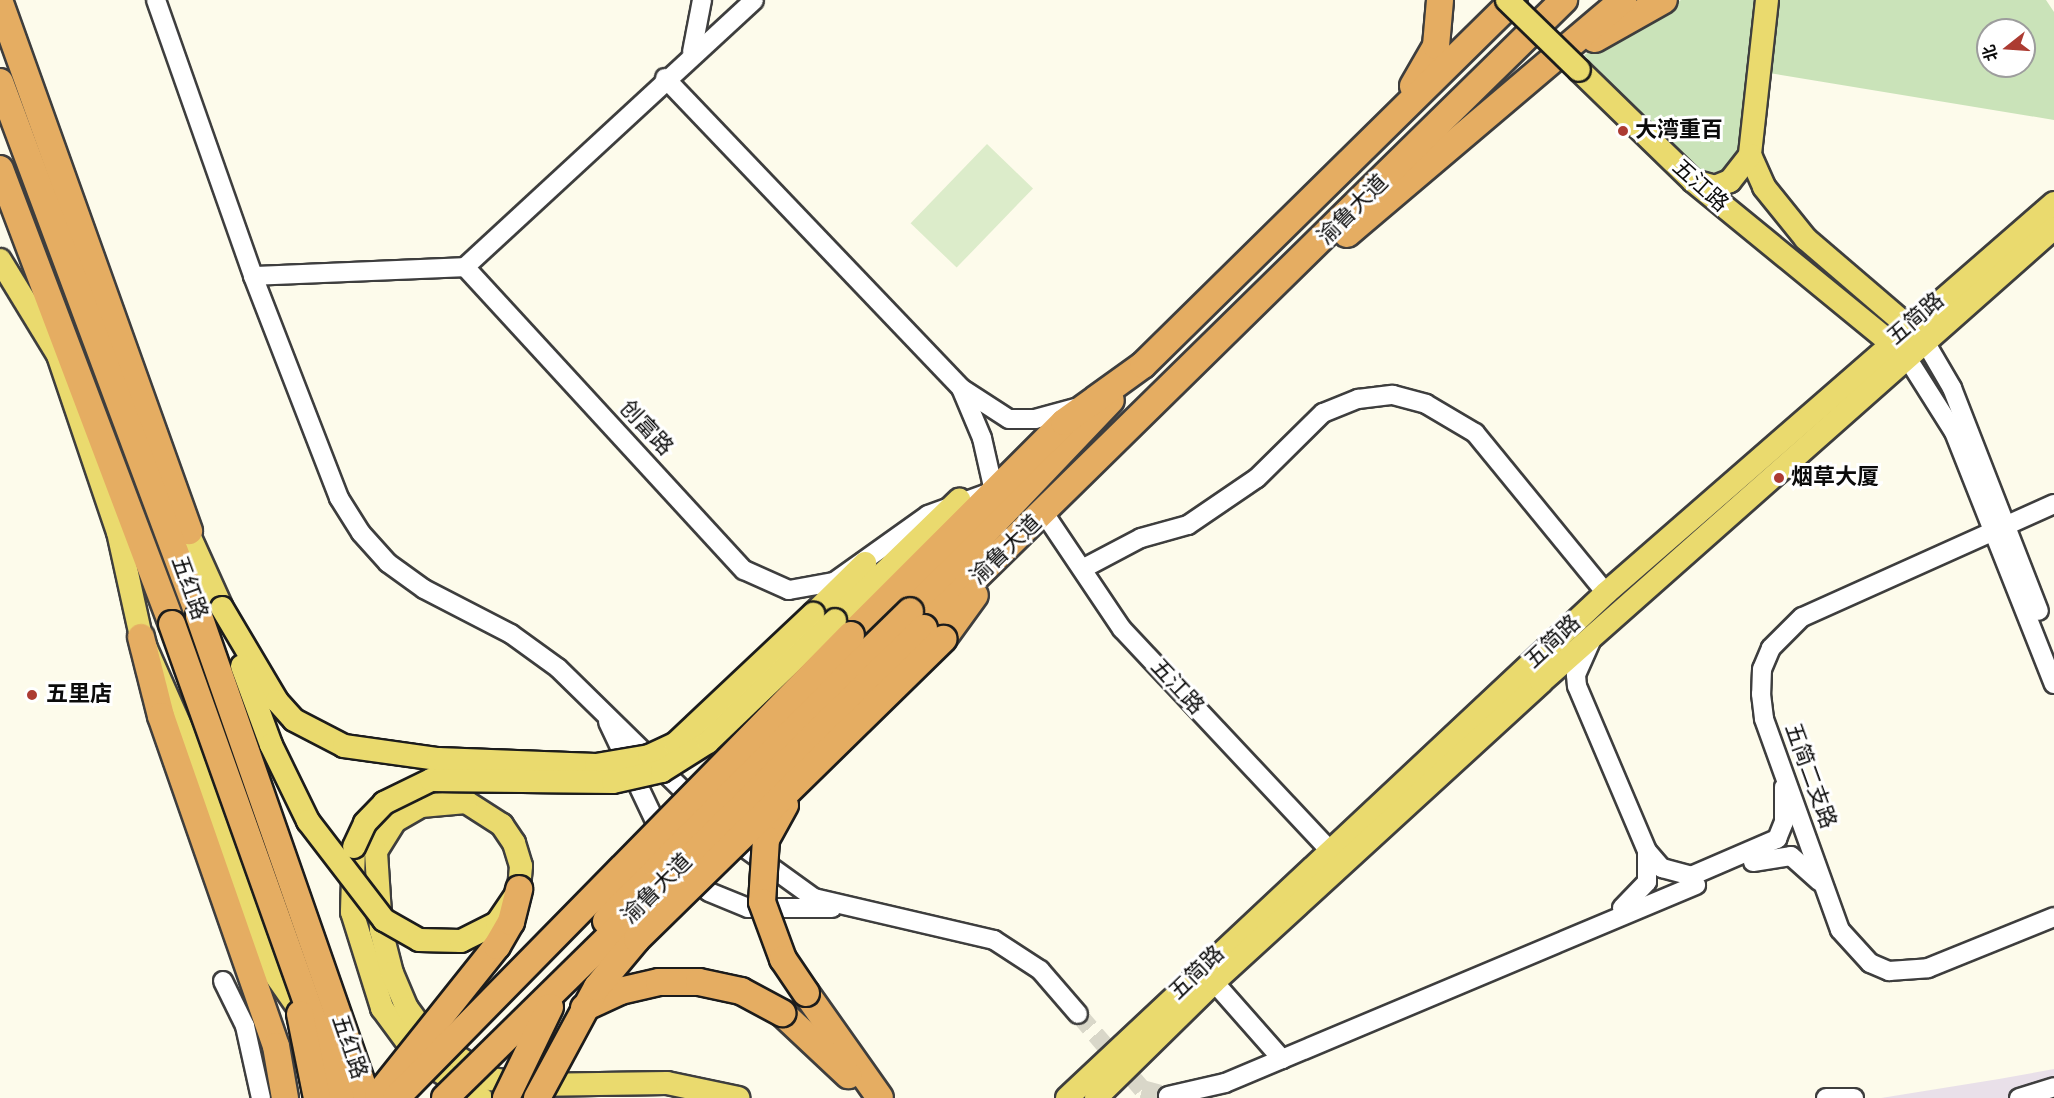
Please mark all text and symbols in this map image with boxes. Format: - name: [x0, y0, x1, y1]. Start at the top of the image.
- north arrow: [1976, 18, 2036, 78]
- text: 北: [1977, 42, 2005, 64]
- place label: 大湾重百: [1635, 118, 1723, 144]
- marker: 大湾重百: [1616, 124, 1630, 138]
- street label: 五江路: [1667, 154, 1733, 218]
- street label: 渝鲁大道: [1313, 170, 1393, 250]
- street label: 五简路: [1882, 287, 1950, 351]
- street label: 创富路: [614, 395, 678, 461]
- place label: 烟草大厦: [1791, 465, 1879, 491]
- marker: 烟草大厦: [1772, 471, 1786, 485]
- street label: 渝鲁大道: [965, 510, 1047, 590]
- street label: 五红路: [165, 552, 213, 624]
- street label: 五简路: [1520, 610, 1586, 674]
- street label: 五江路: [1145, 654, 1209, 720]
- place label: 五里店: [46, 682, 112, 708]
- marker: 五里店: [23, 686, 41, 704]
- street label: 五简二支路: [1779, 720, 1841, 832]
- street label: 渝鲁大道: [617, 849, 697, 929]
- street label: 五简路: [1164, 941, 1230, 1005]
- street label: 五红路: [326, 1012, 372, 1082]

